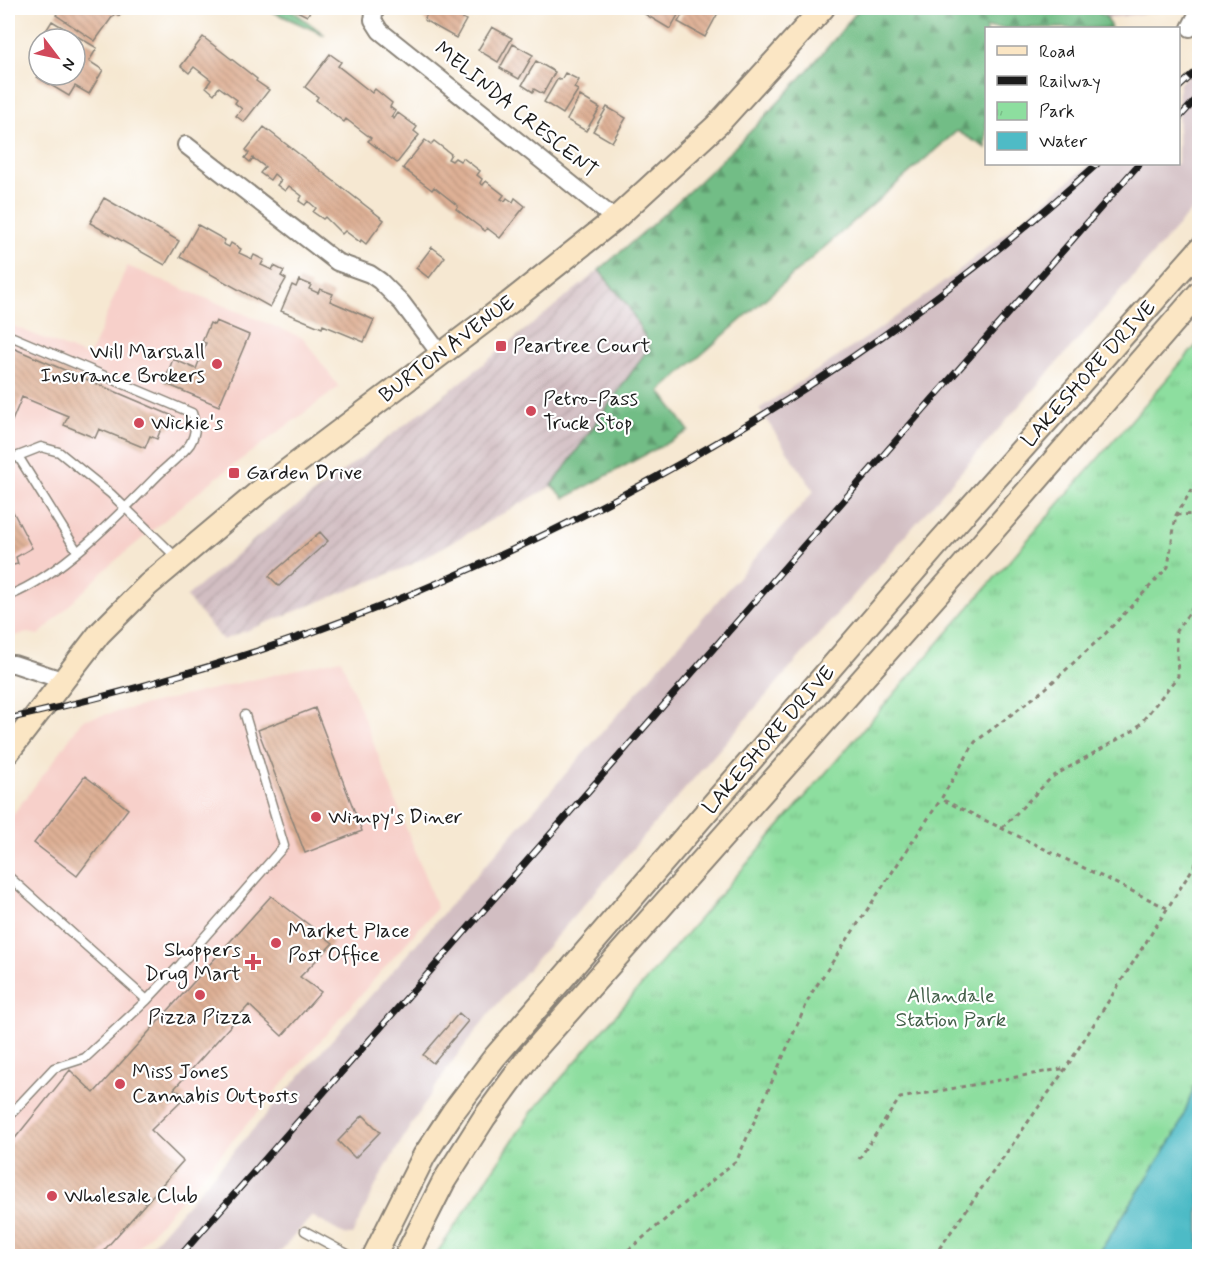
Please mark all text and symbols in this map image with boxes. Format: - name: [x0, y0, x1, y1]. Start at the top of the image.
- north arrow: [27, 27, 87, 87]
- legend: [985, 27, 1180, 165]
- street label: MELINDA CRESCENT: [428, 35, 604, 185]
- text: Road: [1039, 40, 1075, 64]
- text: N: [57, 54, 80, 74]
- text: Railway: [1039, 70, 1101, 94]
- text: Park: [1039, 100, 1075, 124]
- text: Water: [1039, 130, 1088, 154]
- street label: BURTON AVENUE: [373, 289, 521, 409]
- street label: LAKESHORE DRIVE: [1015, 294, 1163, 454]
- place label: Peartree Court: [513, 332, 650, 360]
- place label: Will Marshall Insurance Brokers: [40, 338, 205, 390]
- marker: Peartree Court: [494, 339, 508, 353]
- marker: Will Marshall Insurance Brokers: [210, 357, 224, 371]
- place label: Petro-Pass Truck Stop: [543, 385, 638, 437]
- marker: Petro-Pass Truck Stop: [524, 404, 538, 418]
- place label: Wickie's: [151, 409, 223, 437]
- marker: Wickie's: [132, 416, 146, 430]
- place label: Garden Drive: [246, 459, 363, 487]
- marker: Garden Drive: [227, 466, 241, 480]
- street label: LAKESHORE DRIVE: [696, 660, 842, 820]
- place label: Wimpy's Diner: [328, 803, 463, 831]
- marker: Wimpy's Diner: [309, 810, 323, 824]
- place label: Market Place Post Office: [288, 917, 410, 969]
- place label: Shoppers Drug Mart: [145, 936, 241, 989]
- marker: Market Place Post Office: [269, 936, 283, 950]
- marker: Shoppers Drug Mart: [246, 955, 260, 969]
- park label: Allandale Station Park: [896, 982, 1007, 1034]
- marker: Pizza Pizza: [193, 988, 207, 1002]
- place label: Pizza Pizza: [148, 1003, 252, 1031]
- place label: Miss Jones Cannabis Outposts: [132, 1058, 298, 1110]
- marker: Miss Jones Cannabis Outposts: [113, 1077, 127, 1091]
- place label: Wholesale Club: [64, 1182, 198, 1210]
- marker: Wholesale Club: [45, 1189, 59, 1203]

